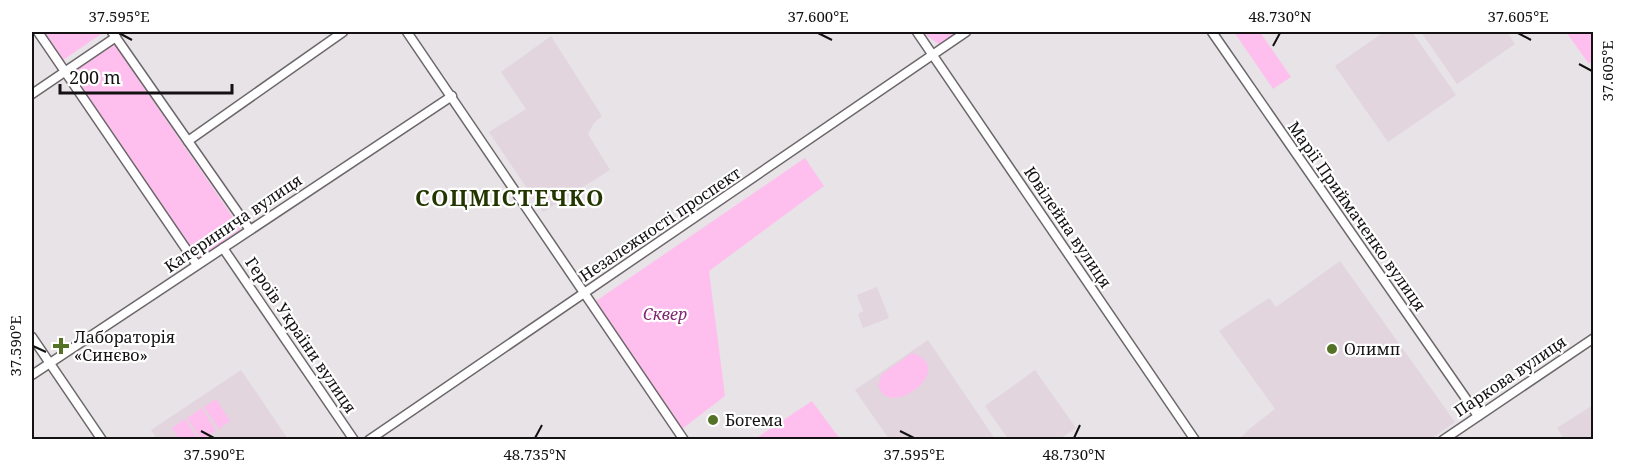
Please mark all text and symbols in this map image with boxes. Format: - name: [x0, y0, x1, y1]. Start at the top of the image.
- text: 37.595°E: [88, 6, 150, 26]
- text: 37.600°E: [787, 6, 849, 26]
- text: 48.730°N: [1248, 6, 1312, 26]
- text: 37.605°E: [1487, 6, 1549, 26]
- text: 37.605°E: [1597, 40, 1617, 102]
- scale bar: [60, 57, 232, 95]
- text: 200 m: [69, 65, 121, 89]
- street label: Марії Приймаченко вулиця: [1283, 117, 1431, 315]
- street label: Незалежності проспект: [575, 161, 745, 286]
- street label: Ювілейна вулиця: [1019, 162, 1117, 292]
- street label: Катеринича вулиця: [160, 169, 306, 277]
- district label: СОЦМІСТЕЧКО: [415, 182, 605, 212]
- street label: Героїв України вулиця: [240, 253, 362, 417]
- park label: Сквер: [643, 303, 687, 325]
- text: 37.590°E: [5, 315, 25, 377]
- place label: Лабораторія «Синєво»: [74, 326, 175, 366]
- street label: Паркова вулиця: [1450, 330, 1570, 422]
- marker: Лабораторія «Синєво»: [52, 337, 70, 355]
- place label: Олимп: [1344, 338, 1400, 360]
- marker: Олимп: [1325, 342, 1339, 356]
- place label: Богема: [725, 409, 783, 431]
- marker: Богема: [706, 413, 720, 427]
- text: 37.590°E: [183, 444, 245, 464]
- text: 48.735°N: [503, 444, 567, 464]
- text: 37.595°E: [883, 444, 945, 464]
- text: 48.730°N: [1042, 444, 1106, 464]

